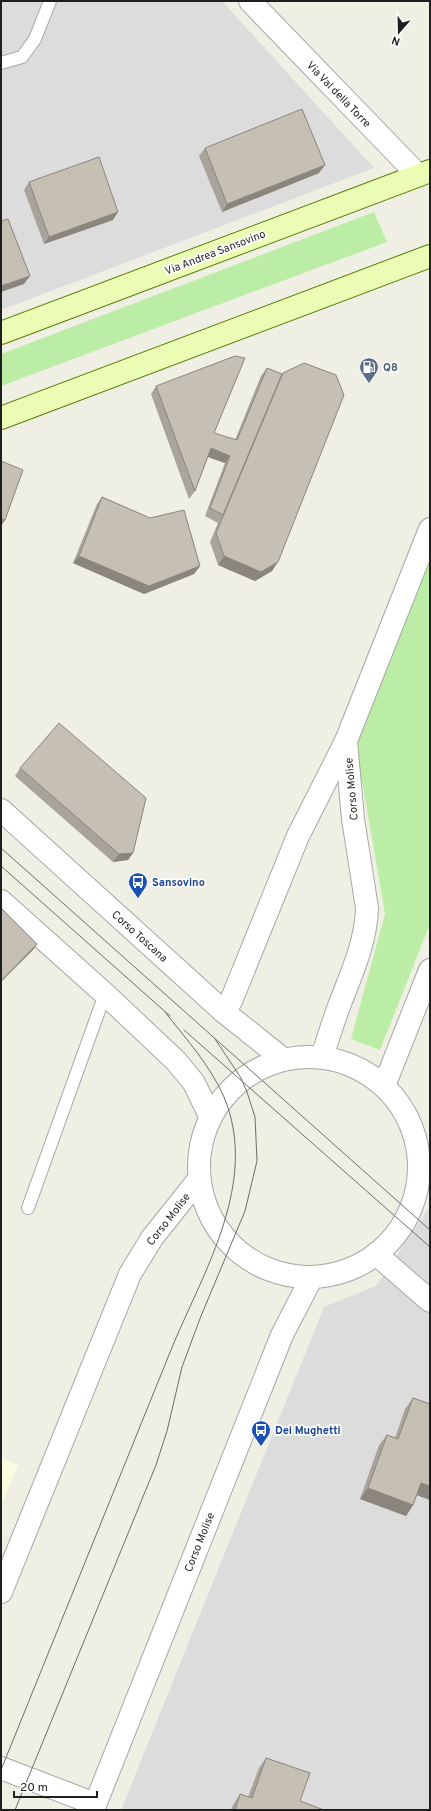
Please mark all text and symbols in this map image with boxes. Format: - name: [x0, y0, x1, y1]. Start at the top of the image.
- north arrow: [379, 12, 419, 52]
- text: N: [390, 33, 402, 48]
- street label: Via Val della Torre: [303, 59, 374, 131]
- street label: Via Andrea Sansovino: [163, 227, 268, 279]
- fuel station icon: Q8: [358, 356, 380, 384]
- place label: Q8: [383, 361, 398, 375]
- street label: Corso Molise: [342, 757, 362, 821]
- bus stop icon: Sansovino: [127, 871, 149, 899]
- place label: Sansovino: [152, 876, 205, 890]
- street label: Corso Toscana: [108, 908, 170, 966]
- street label: Corso Molise: [144, 1190, 194, 1249]
- bus stop icon: Dei Mughetti: [250, 1419, 272, 1447]
- place label: Dei Mughetti: [275, 1424, 341, 1438]
- street label: Corso Molise: [182, 1511, 218, 1574]
- scale bar: [14, 1773, 97, 1799]
- text: 20 m: [20, 1780, 48, 1796]

